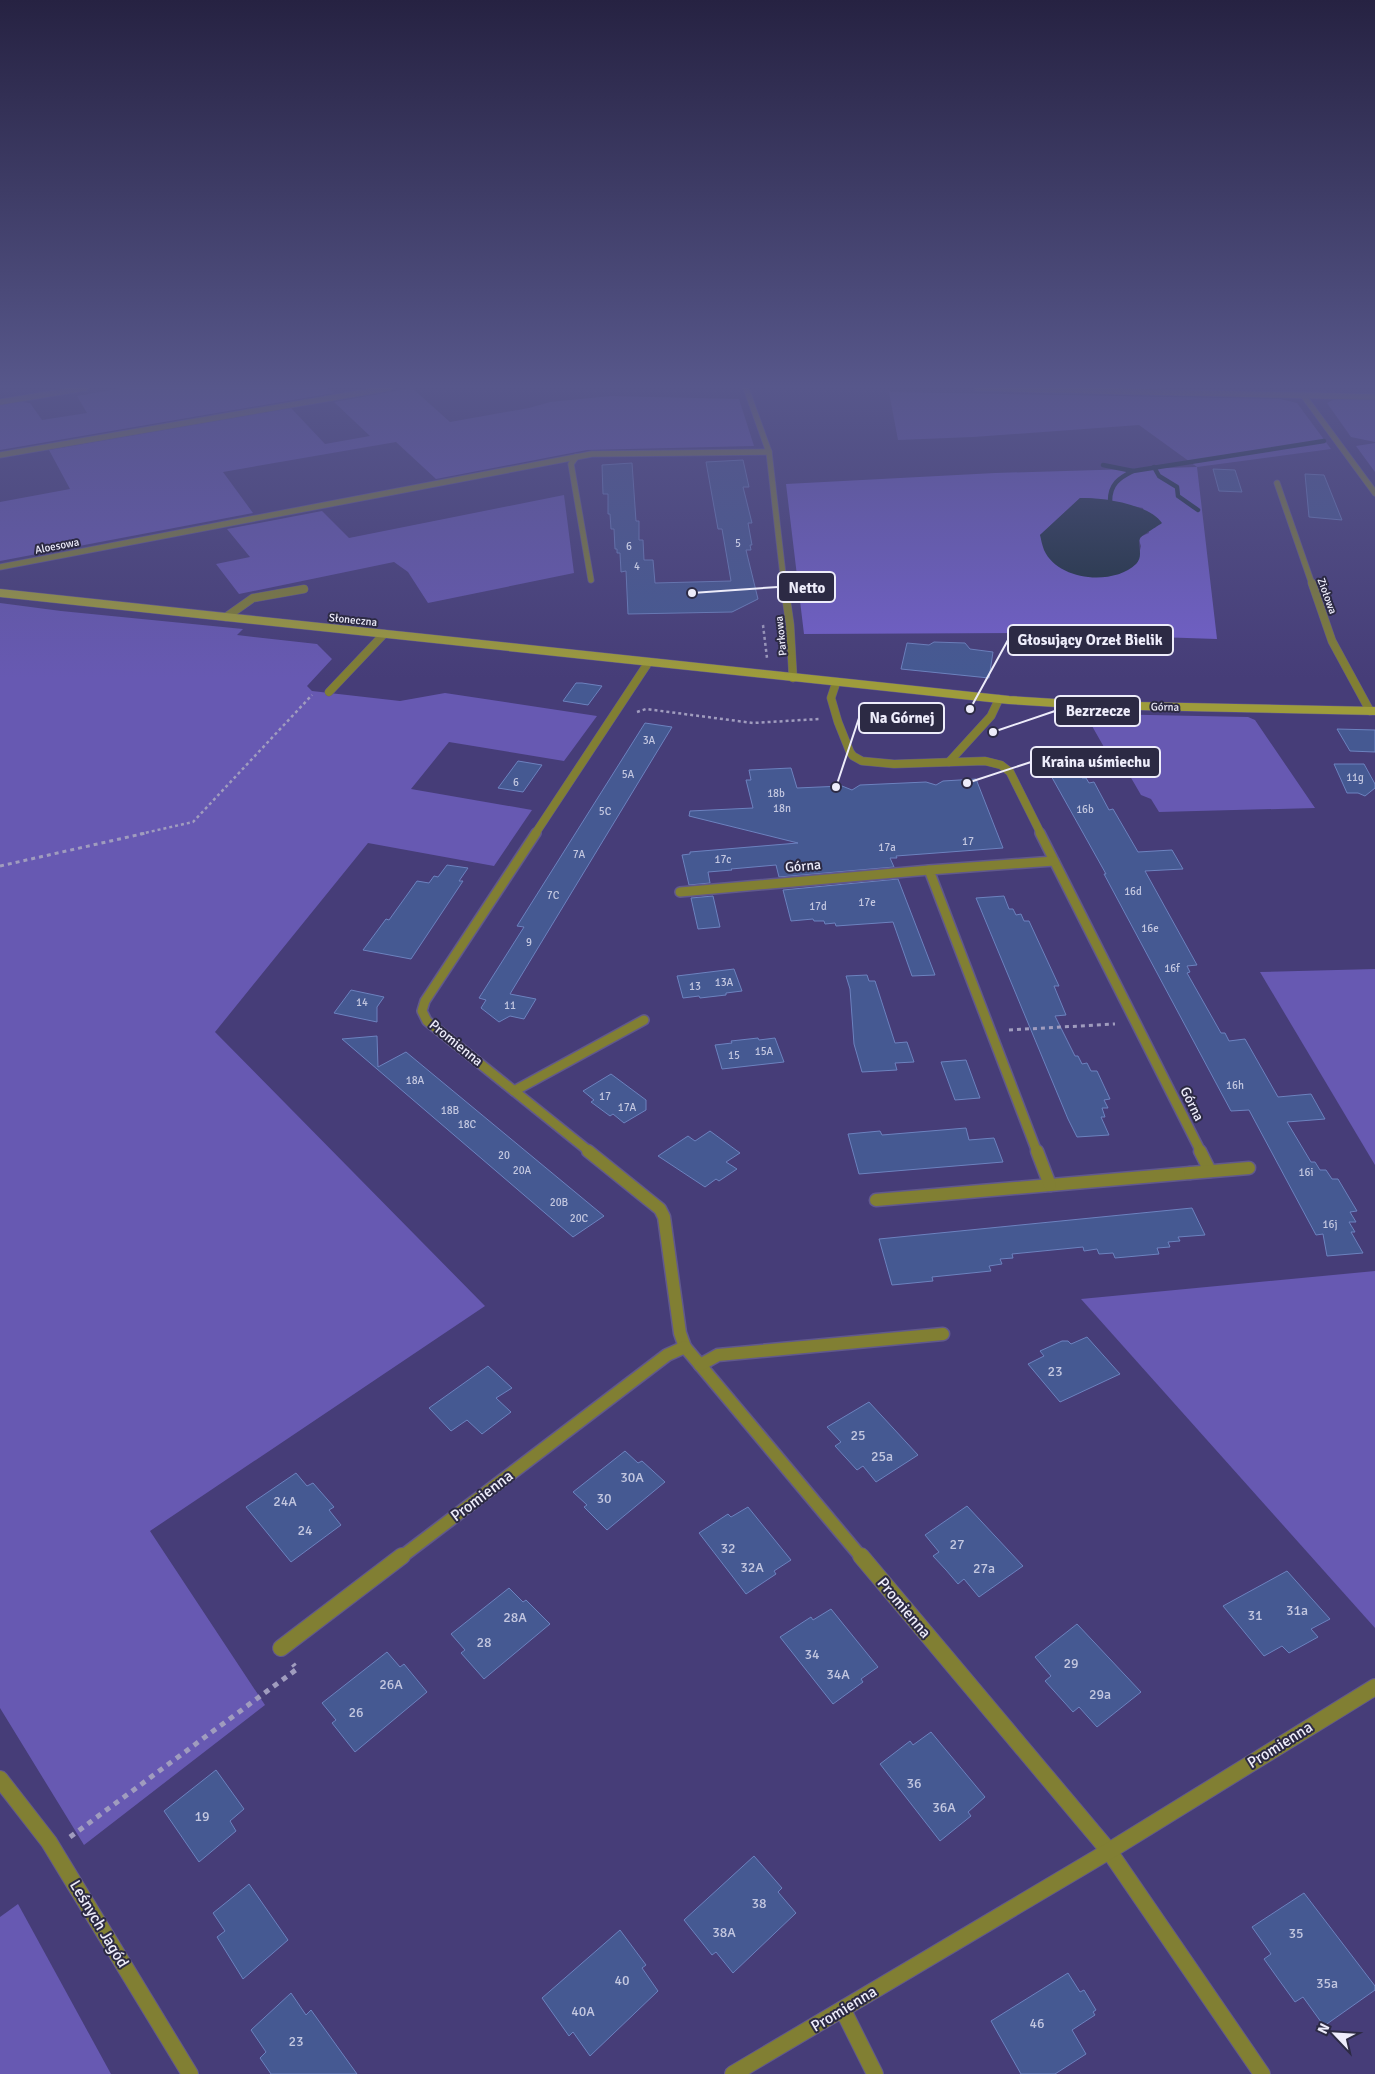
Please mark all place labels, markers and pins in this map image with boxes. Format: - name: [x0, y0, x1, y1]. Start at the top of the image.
- callout: Netto: [778, 572, 835, 602]
- callout: Głosujący Orzeł Bielik: [1008, 625, 1173, 655]
- callout: Bezrzecze: [1055, 696, 1140, 726]
- callout: Na Górnej: [859, 703, 944, 733]
- callout: Kraina uśmiechu: [1031, 747, 1160, 777]

